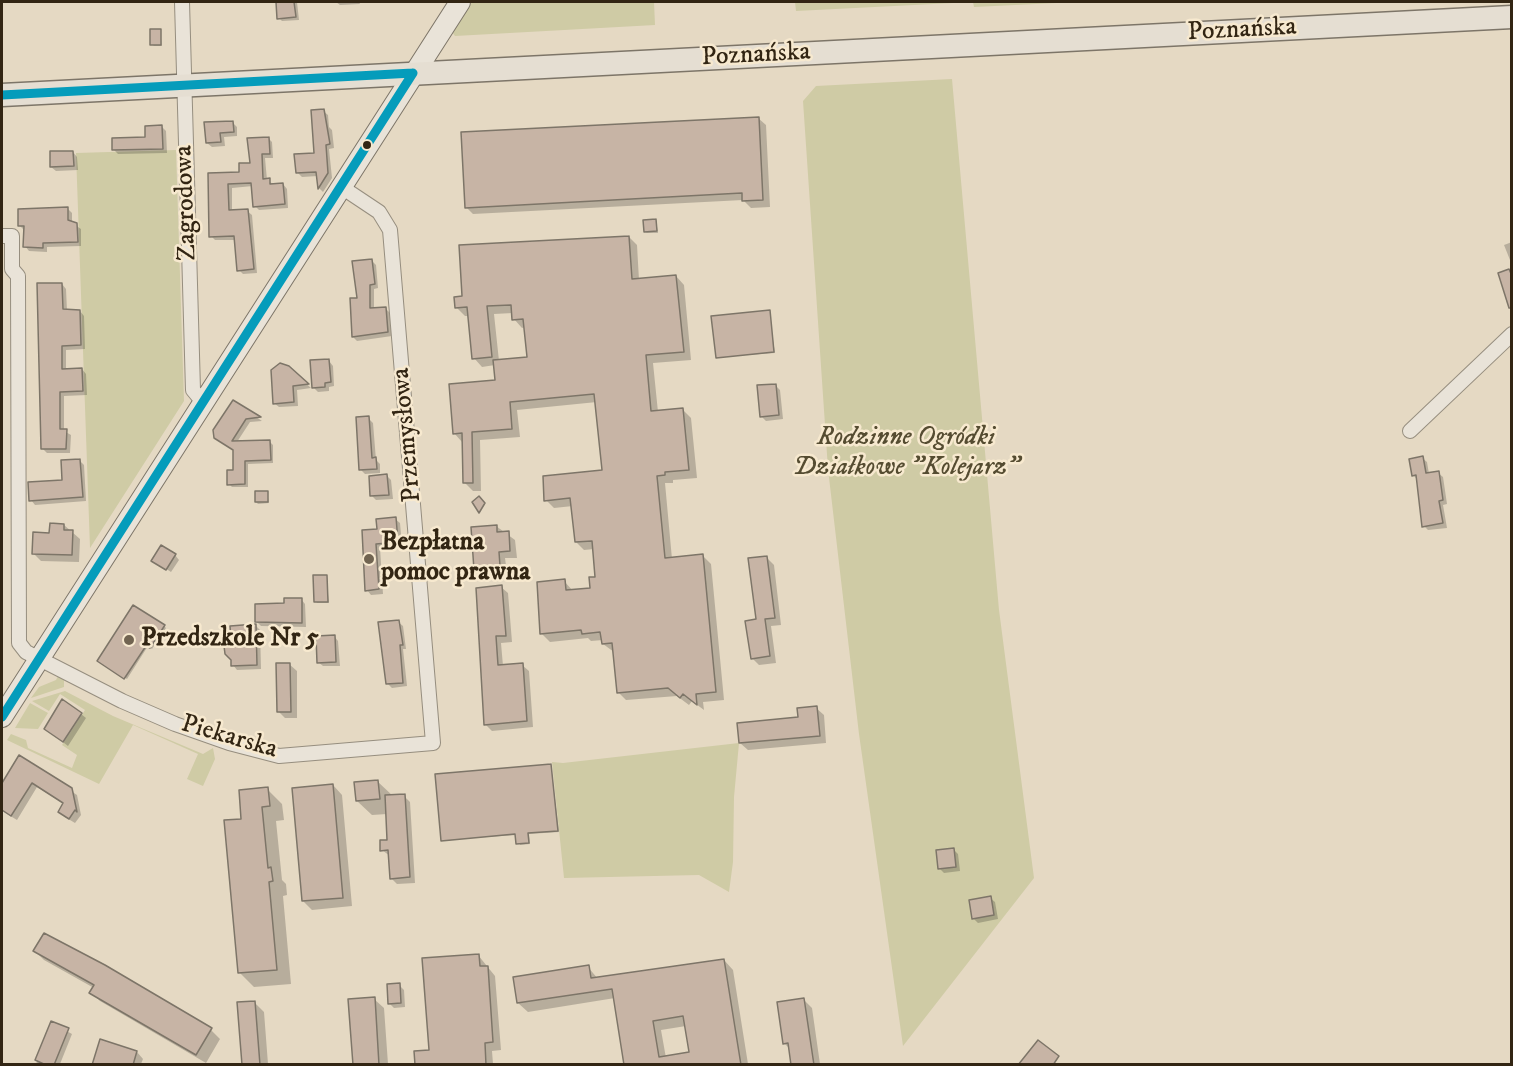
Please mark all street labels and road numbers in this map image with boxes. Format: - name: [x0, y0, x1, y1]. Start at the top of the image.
- street label: Poznańska: [1187, 13, 1297, 49]
- street label: Poznańska: [701, 38, 811, 74]
- street label: Zagrodowa: [169, 145, 205, 261]
- street label: Przemysłowa: [387, 366, 429, 504]
- street label: Piekarska: [177, 709, 281, 767]

